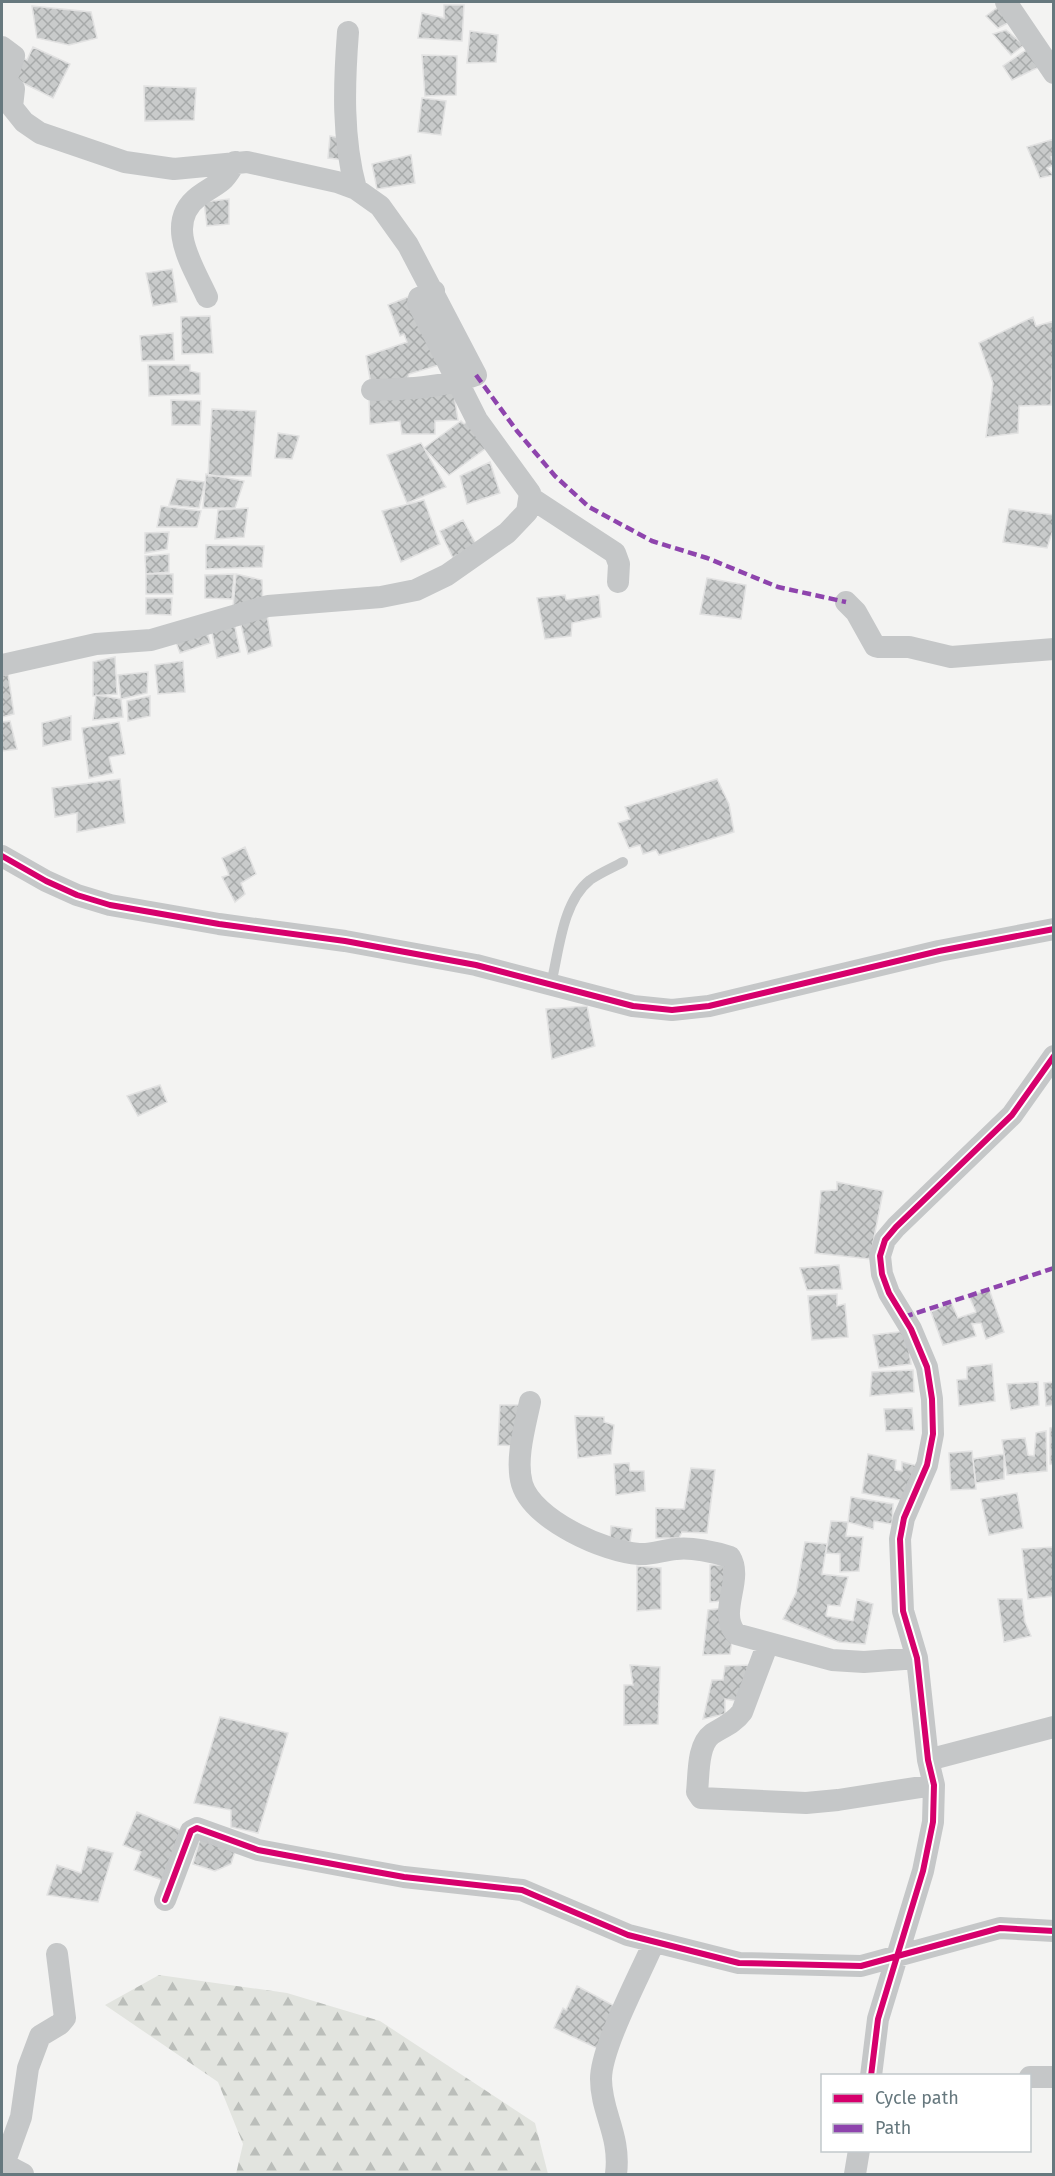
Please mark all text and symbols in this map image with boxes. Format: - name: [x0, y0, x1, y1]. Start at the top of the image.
- legend: [821, 2074, 1031, 2152]
- text: Cycle path: [875, 2087, 959, 2109]
- text: Path: [875, 2117, 911, 2139]

